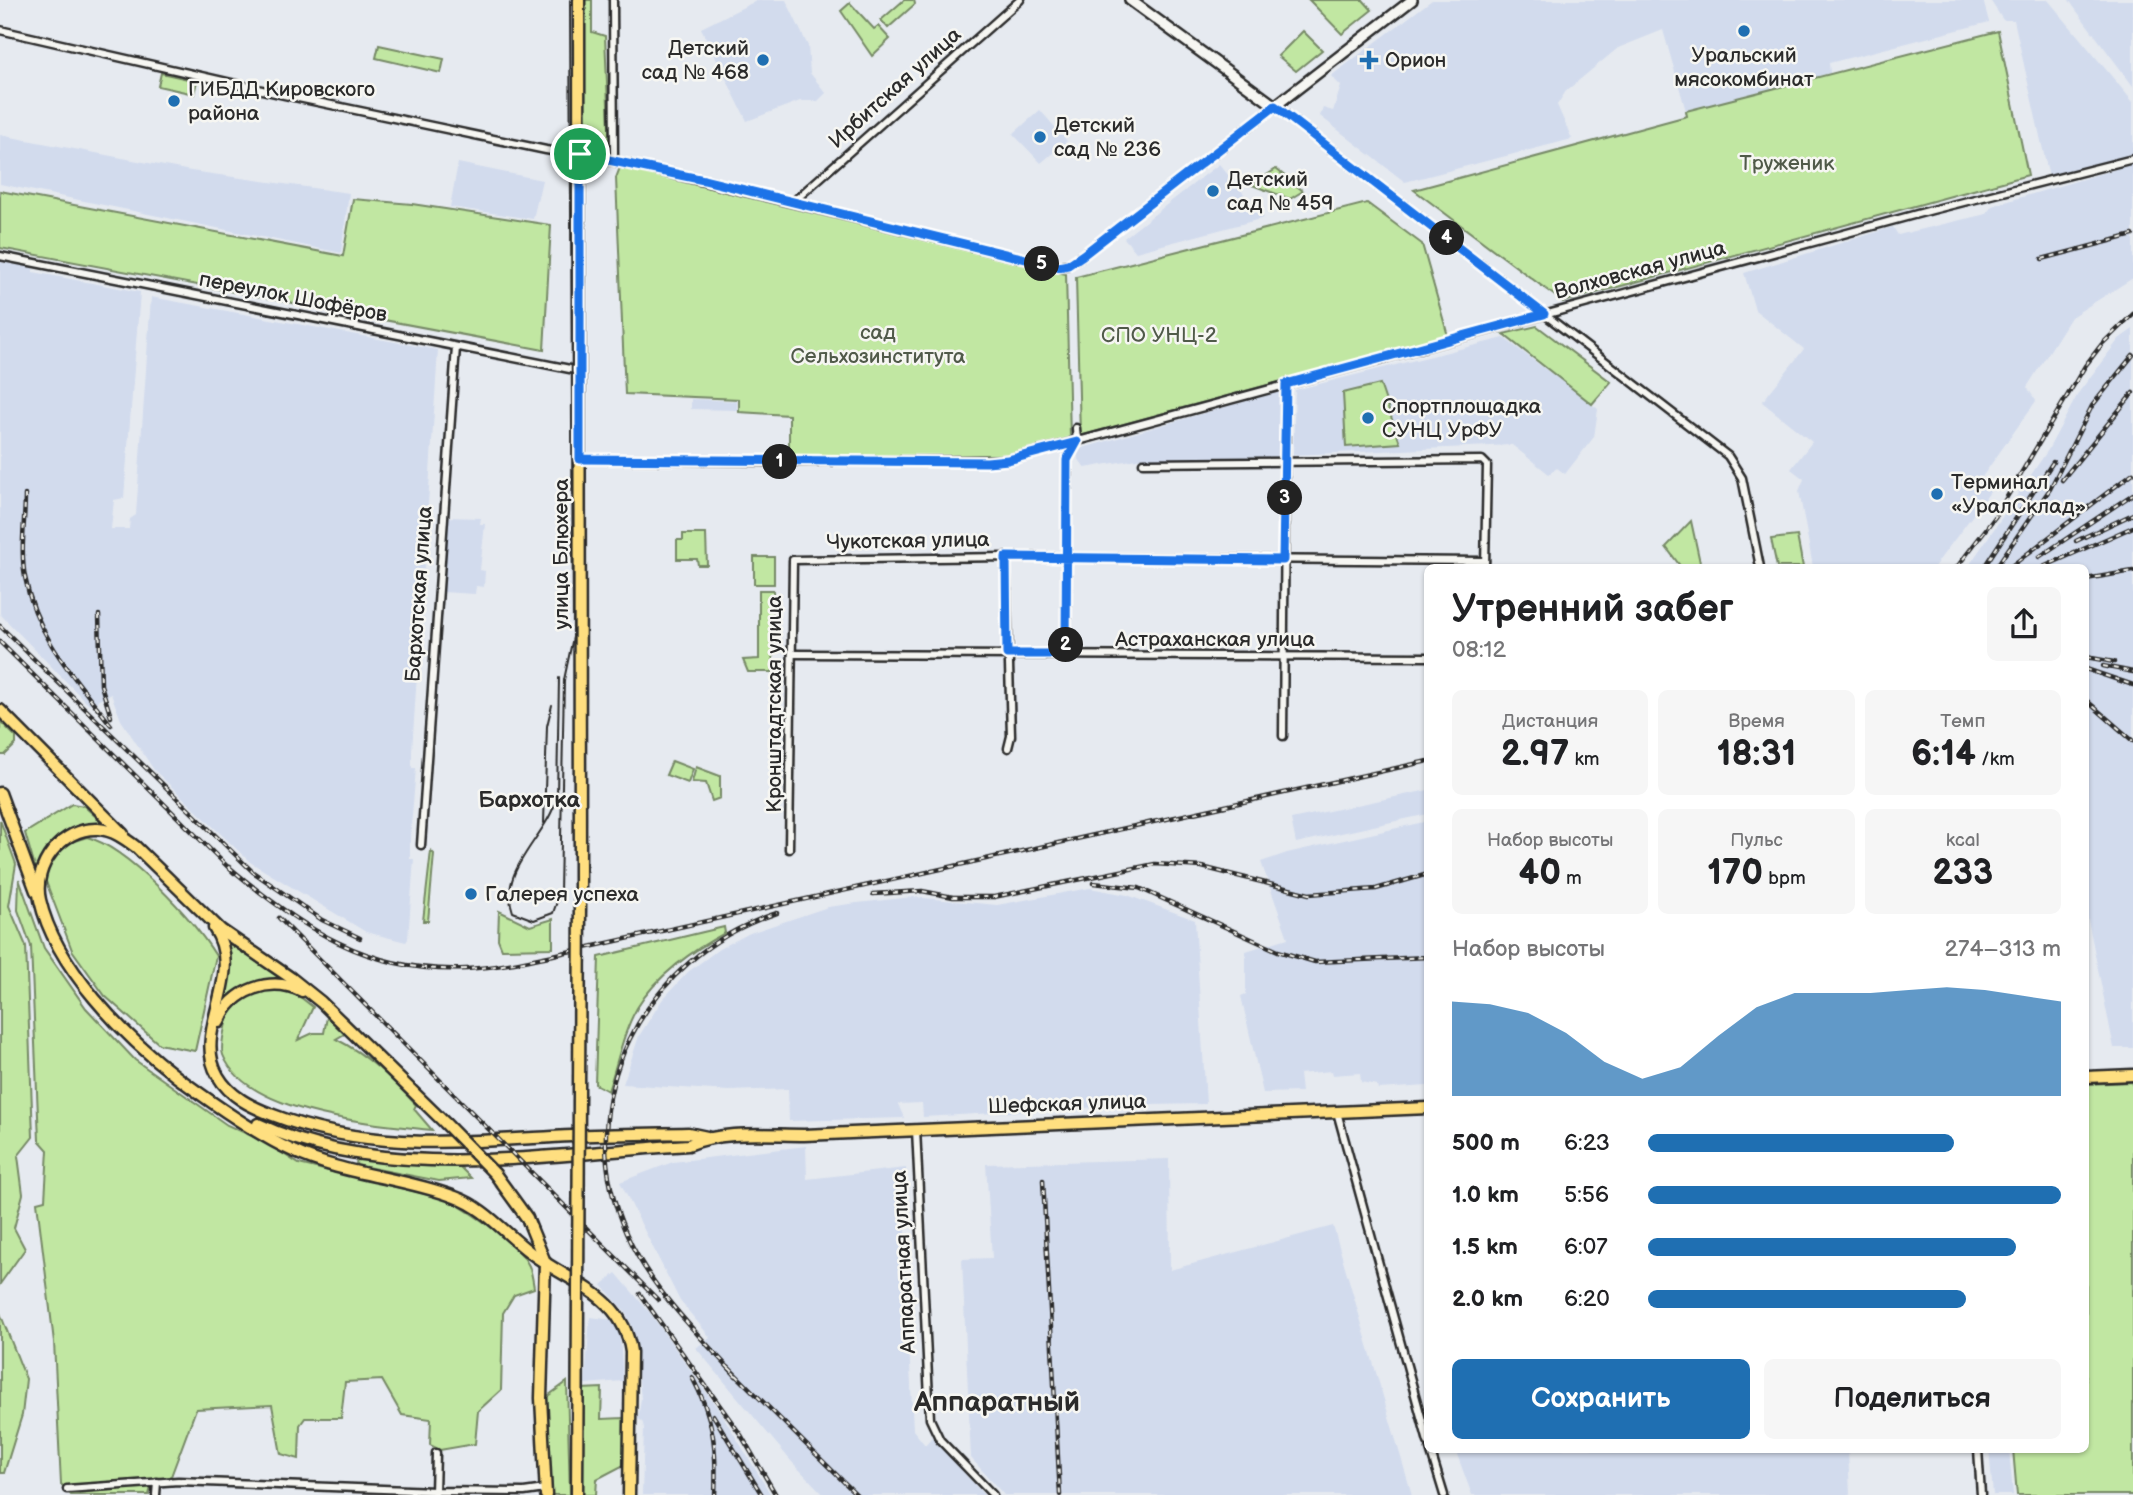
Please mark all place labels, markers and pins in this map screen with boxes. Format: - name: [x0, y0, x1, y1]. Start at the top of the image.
- marker: Уральский мясокомбинат: [1736, 23, 1752, 39]
- place label: Детский сад № 468: [642, 36, 749, 85]
- place label: Уральский мясокомбинат: [1674, 43, 1814, 92]
- place label: Орион: [1385, 48, 1447, 73]
- marker: Орион: [1359, 50, 1379, 70]
- marker: Детский сад № 468: [755, 52, 771, 68]
- place label: ГИБДД Кировского района: [188, 77, 375, 126]
- marker: ГИБДД Кировского района: [166, 93, 182, 109]
- place label: Детский сад № 236: [1054, 113, 1161, 162]
- pin: [550, 124, 610, 184]
- marker: Детский сад № 236: [1032, 129, 1048, 145]
- place label: Детский сад № 459: [1227, 167, 1333, 216]
- marker: Детский сад № 459: [1205, 183, 1221, 199]
- pin: 4: [1430, 220, 1464, 256]
- pin: 5: [1024, 246, 1060, 282]
- place label: Спортплощадка СУНЦ УрФУ: [1382, 394, 1542, 443]
- marker: Спортплощадка СУНЦ УрФУ: [1360, 410, 1376, 426]
- pin: 1: [762, 444, 798, 480]
- place label: Терминал «УралСклад»: [1951, 470, 2086, 519]
- pin: 3: [1268, 480, 1302, 516]
- marker: Терминал «УралСклад»: [1929, 486, 1945, 502]
- pin: 2: [1048, 628, 1084, 662]
- place label: Галерея успеха: [485, 882, 640, 907]
- marker: Галерея успеха: [463, 886, 479, 902]

